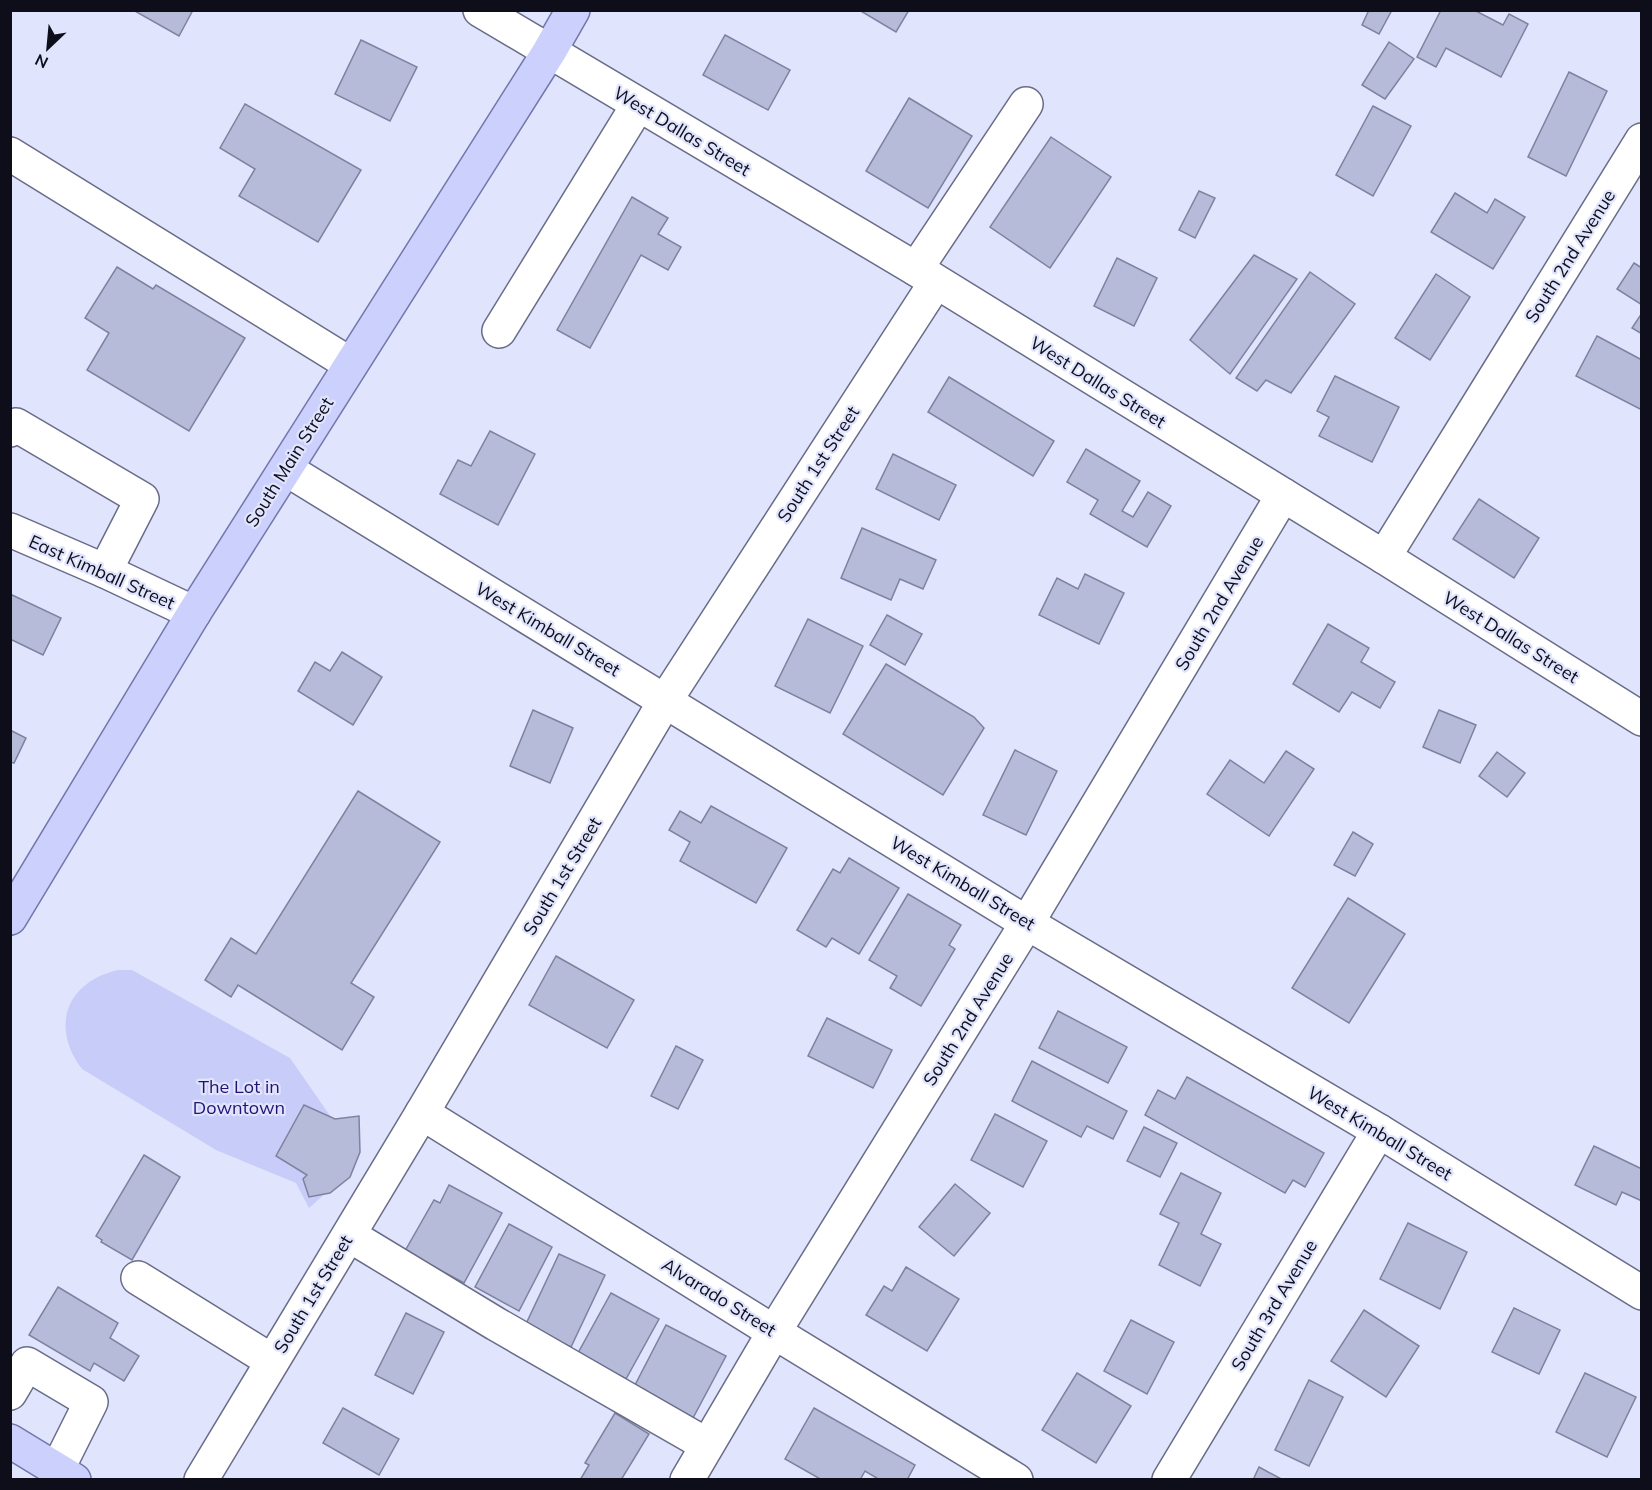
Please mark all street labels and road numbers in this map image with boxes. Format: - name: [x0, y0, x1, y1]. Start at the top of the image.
- street label: West Dallas Street: [609, 81, 755, 181]
- street label: South 2nd Avenue: [1520, 185, 1620, 327]
- street label: West Dallas Street: [1026, 331, 1170, 433]
- street label: South Main Street: [240, 393, 338, 531]
- street label: South 1st Street: [772, 402, 864, 526]
- street label: East Kimball Street: [26, 530, 178, 614]
- street label: South 2nd Avenue: [1170, 532, 1268, 674]
- street label: West Kimball Street: [471, 577, 625, 681]
- street label: West Dallas Street: [1439, 586, 1583, 688]
- street label: South 1st Street: [518, 813, 606, 939]
- street label: West Kimball Street: [886, 831, 1040, 935]
- street label: South 2nd Avenue: [918, 948, 1018, 1090]
- street label: West Kimball Street: [1303, 1081, 1457, 1185]
- street label: South 1st Street: [269, 1231, 357, 1357]
- street label: South 3rd Avenue: [1226, 1235, 1322, 1375]
- street label: Alvarado Street: [658, 1253, 780, 1341]

